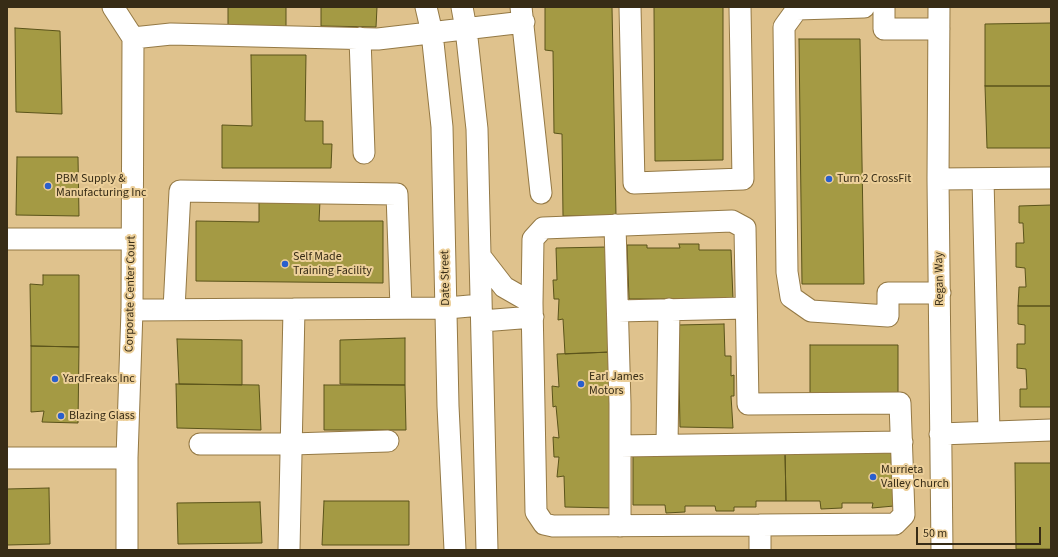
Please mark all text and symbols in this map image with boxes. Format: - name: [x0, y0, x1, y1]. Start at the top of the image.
- place label: PBM Supply & Manufacturing Inc: [56, 172, 146, 200]
- place label: Turn 2 CrossFit: [837, 172, 911, 186]
- marker: Turn 2 CrossFit: [824, 174, 834, 184]
- marker: PBM Supply & Manufacturing Inc: [43, 181, 53, 191]
- street label: Corporate Center Court: [123, 236, 139, 352]
- place label: Self Made Training Facility: [293, 250, 372, 278]
- street label: Date Street: [438, 250, 454, 306]
- street label: Regan Way: [932, 252, 948, 306]
- marker: Self Made Training Facility: [280, 259, 290, 269]
- place label: Earl James Motors: [589, 370, 644, 398]
- place label: YardFreaks Inc: [63, 372, 135, 386]
- marker: YardFreaks Inc: [50, 374, 60, 384]
- marker: Earl James Motors: [576, 379, 586, 389]
- place label: Blazing Glass: [69, 409, 135, 423]
- marker: Blazing Glass: [56, 411, 66, 421]
- place label: Murrieta Valley Church: [881, 463, 949, 491]
- marker: Murrieta Valley Church: [868, 472, 878, 482]
- scale bar: [918, 519, 1043, 545]
- text: 50 m: [923, 525, 947, 542]

